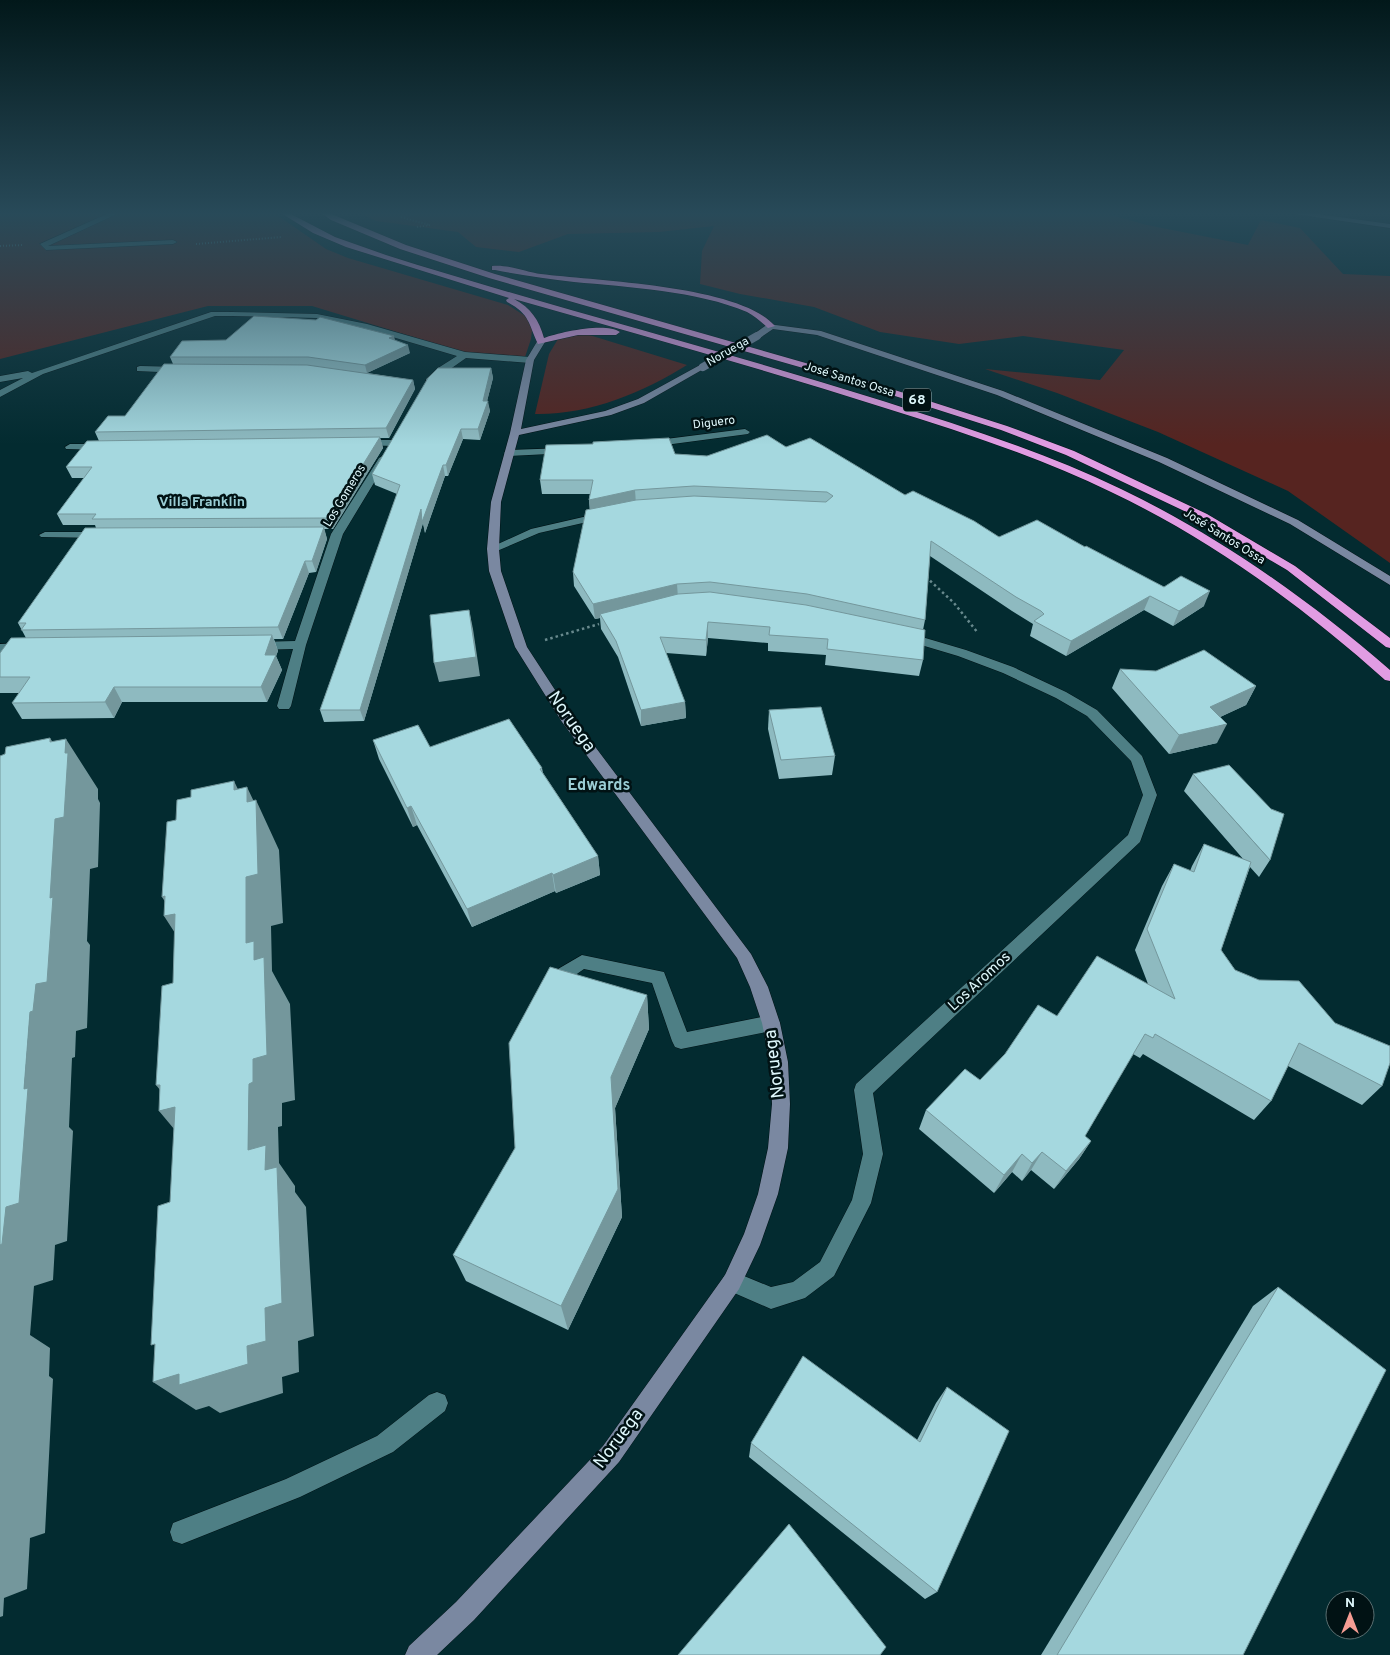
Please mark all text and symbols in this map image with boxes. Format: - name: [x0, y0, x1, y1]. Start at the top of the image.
- street label: Noruega: [704, 334, 752, 370]
- street label: José Santos Ossa: [802, 359, 896, 401]
- road number: 68: [903, 388, 931, 412]
- street label: Diguero: [692, 412, 736, 434]
- street label: Los Gomeros: [320, 462, 370, 530]
- district label: Villa Franklin: [159, 494, 245, 511]
- street label: José Santos Ossa: [1180, 505, 1268, 569]
- street label: Noruega: [542, 687, 600, 757]
- district label: Edwards: [568, 776, 631, 796]
- street label: Los Aromos: [945, 948, 1015, 1016]
- street label: Noruega: [759, 1028, 791, 1100]
- street label: Noruega: [589, 1404, 649, 1474]
- north arrow: [1325, 1590, 1375, 1640]
- text: N: [1345, 1595, 1355, 1612]

